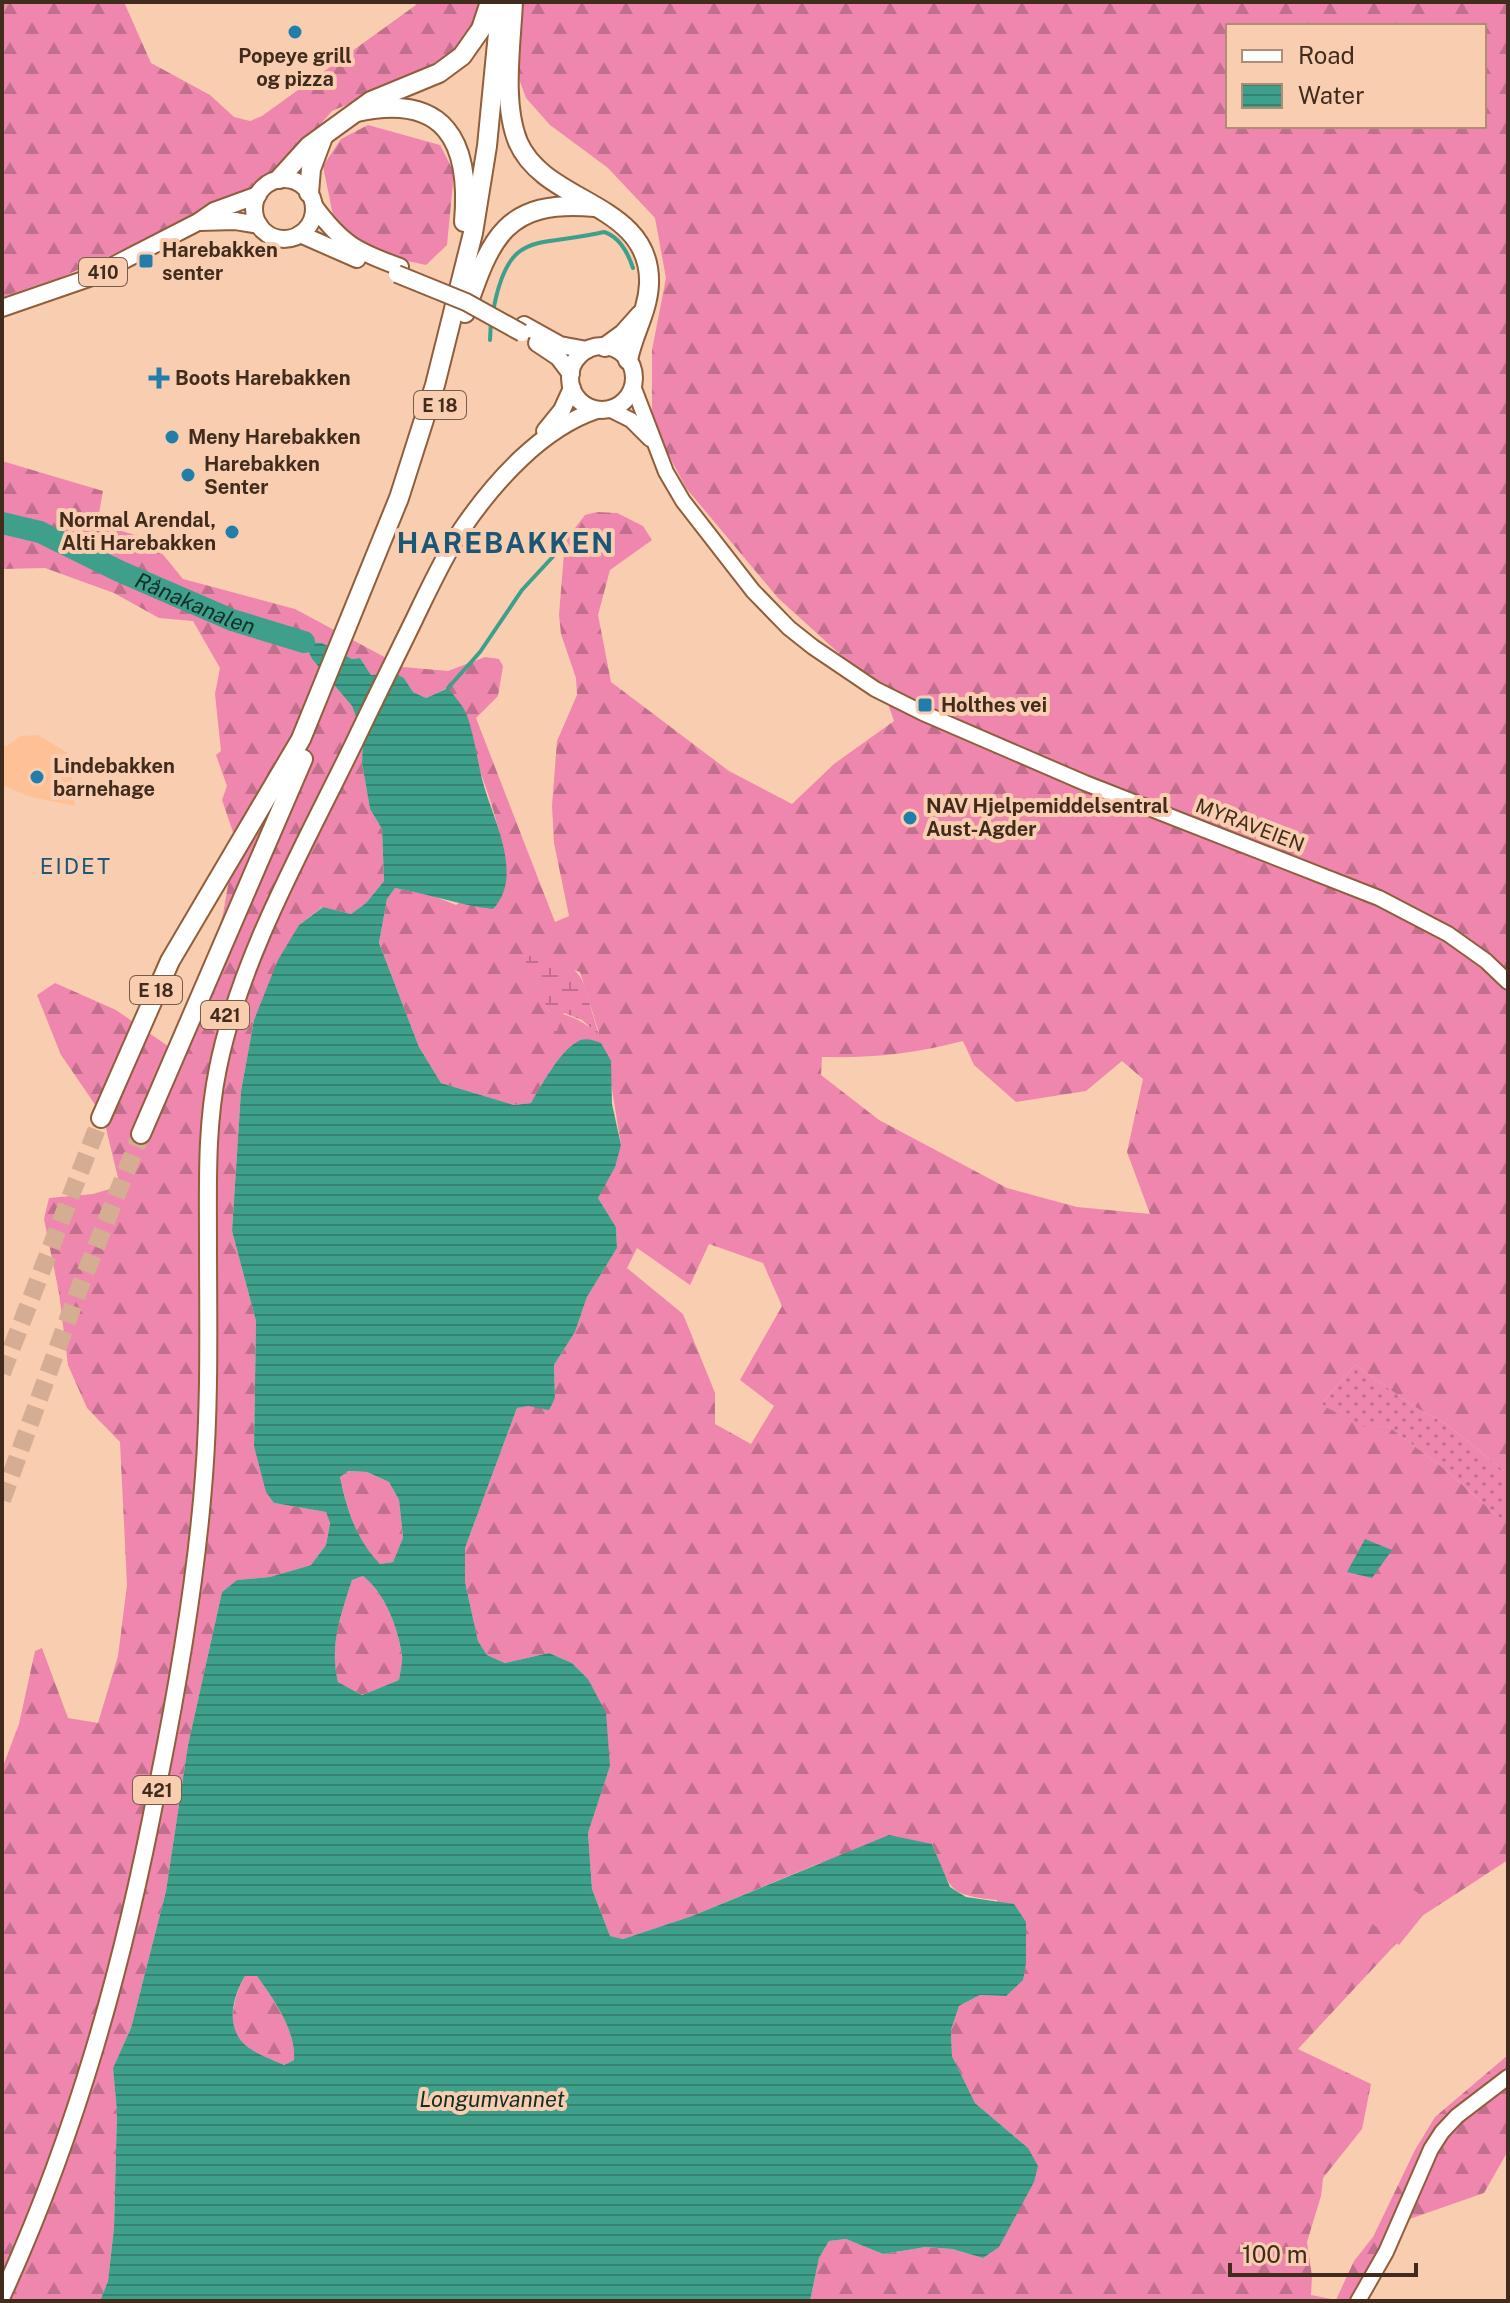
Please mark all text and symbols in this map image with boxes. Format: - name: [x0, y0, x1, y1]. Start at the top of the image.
- marker: Popeye grill og pizza: [286, 23, 304, 41]
- legend: [1226, 24, 1486, 128]
- text: Road: [1298, 41, 1355, 69]
- place label: Popeye grill og pizza: [238, 44, 352, 91]
- text: Water: [1298, 81, 1365, 109]
- place label: Harebakken senter: [162, 238, 278, 285]
- marker: Harebakken senter: [137, 252, 155, 270]
- road number: 410: [79, 258, 127, 286]
- place label: Boots Harebakken: [175, 366, 351, 390]
- marker: Boots Harebakken: [150, 369, 168, 387]
- road number: E 18: [414, 391, 466, 419]
- place label: Meny Harebakken: [188, 425, 361, 449]
- marker: Meny Harebakken: [163, 428, 181, 446]
- place label: Harebakken Senter: [204, 452, 320, 499]
- marker: Harebakken Senter: [179, 466, 197, 484]
- place label: Normal Arendal, Alti Harebakken: [59, 508, 216, 555]
- marker: Normal Arendal, Alti Harebakken: [223, 523, 241, 541]
- district label: HAREBAKKEN: [397, 526, 615, 559]
- water label: Rånakanalen: [131, 567, 258, 639]
- place label: Holthes vei: [941, 693, 1047, 717]
- marker: Holthes vei: [916, 696, 934, 714]
- place label: Lindebakken barnehage: [53, 754, 175, 801]
- marker: Lindebakken barnehage: [28, 768, 46, 786]
- street label: MYRAVEIEN: [1192, 793, 1308, 857]
- place label: NAV Hjelpemiddelsentral Aust-Agder: [926, 794, 1169, 841]
- marker: NAV Hjelpemiddelsentral Aust-Agder: [901, 809, 919, 827]
- district label: EIDET: [40, 853, 112, 879]
- road number: E 18: [130, 976, 182, 1004]
- road number: 421: [201, 1001, 249, 1029]
- road number: 421: [133, 1776, 181, 1804]
- water label: Longumvannet: [419, 2086, 565, 2112]
- scale bar: [1230, 2227, 1416, 2277]
- text: 100 m: [1242, 2240, 1308, 2268]

